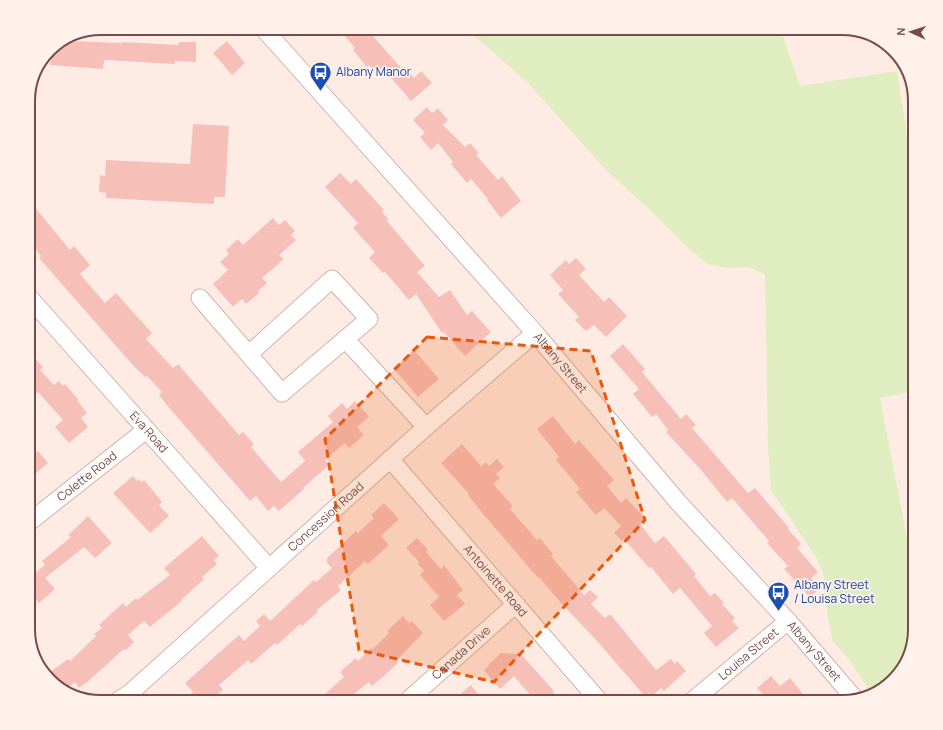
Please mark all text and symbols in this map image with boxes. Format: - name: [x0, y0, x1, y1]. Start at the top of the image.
- north arrow: [891, 12, 931, 52]
- text: N: [893, 27, 908, 36]
- bus stop icon: Albany Manor: [307, 59, 333, 92]
- place label: Albany Manor: [336, 63, 412, 80]
- street label: Albany Street: [530, 329, 592, 397]
- street label: Eva Road: [126, 407, 172, 456]
- street label: Colette Road: [53, 447, 120, 505]
- street label: Concession Road: [284, 478, 367, 555]
- street label: Antoinette Road: [460, 541, 532, 620]
- place label: Albany Street / Louisa Street: [794, 576, 875, 607]
- bus stop icon: Albany Street / Louisa Street: [766, 579, 792, 612]
- street label: Albany Street: [783, 617, 845, 685]
- street label: Canada Drive: [428, 622, 494, 683]
- street label: Louisa Street: [714, 623, 782, 684]

